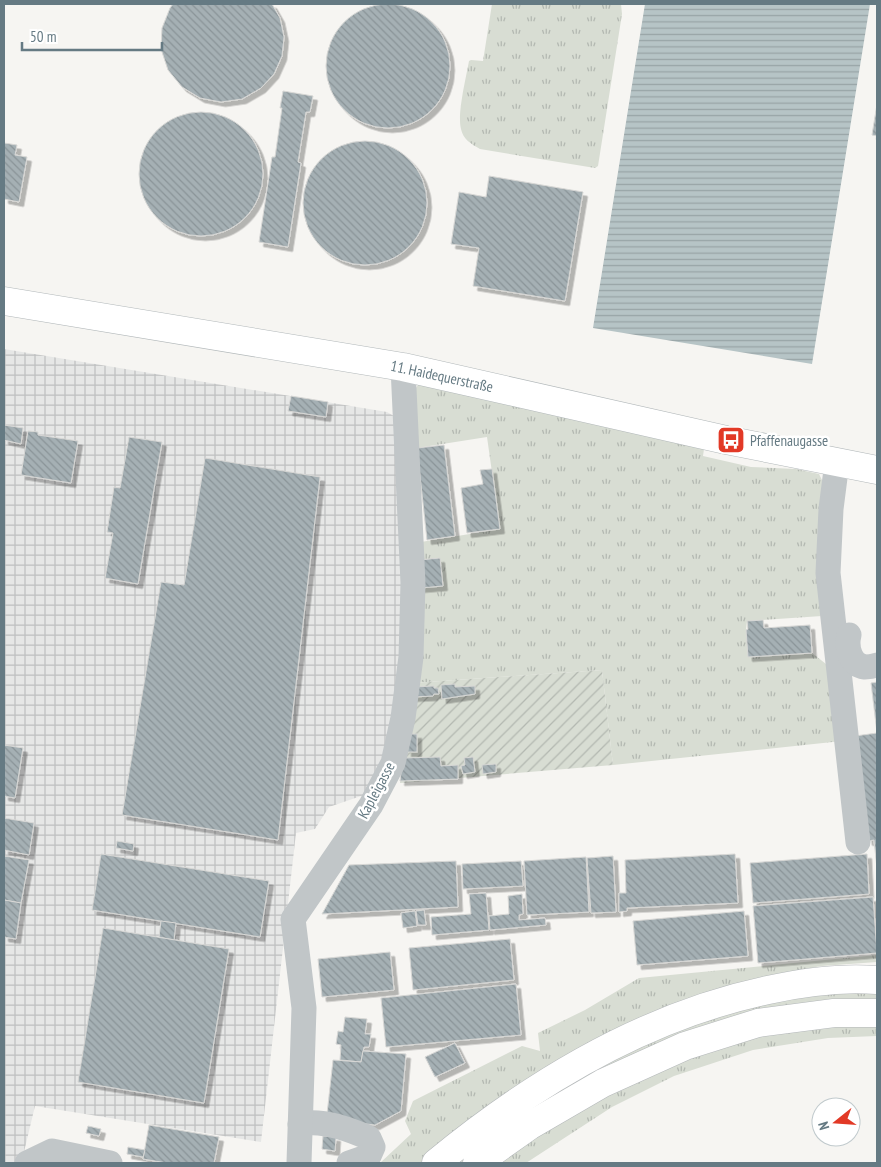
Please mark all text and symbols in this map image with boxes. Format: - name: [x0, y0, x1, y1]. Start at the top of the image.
- scale bar: [22, 20, 162, 52]
- text: 50 m: [30, 27, 56, 46]
- street label: 11. Haidequerstraße: [389, 356, 495, 396]
- bus stop icon: Pfaffenaugasse: [716, 425, 746, 455]
- place label: Pfaffenaugasse: [750, 431, 828, 450]
- street label: Kapleigasse: [353, 758, 399, 822]
- north arrow: [811, 1097, 861, 1147]
- text: N: [814, 1120, 833, 1132]

